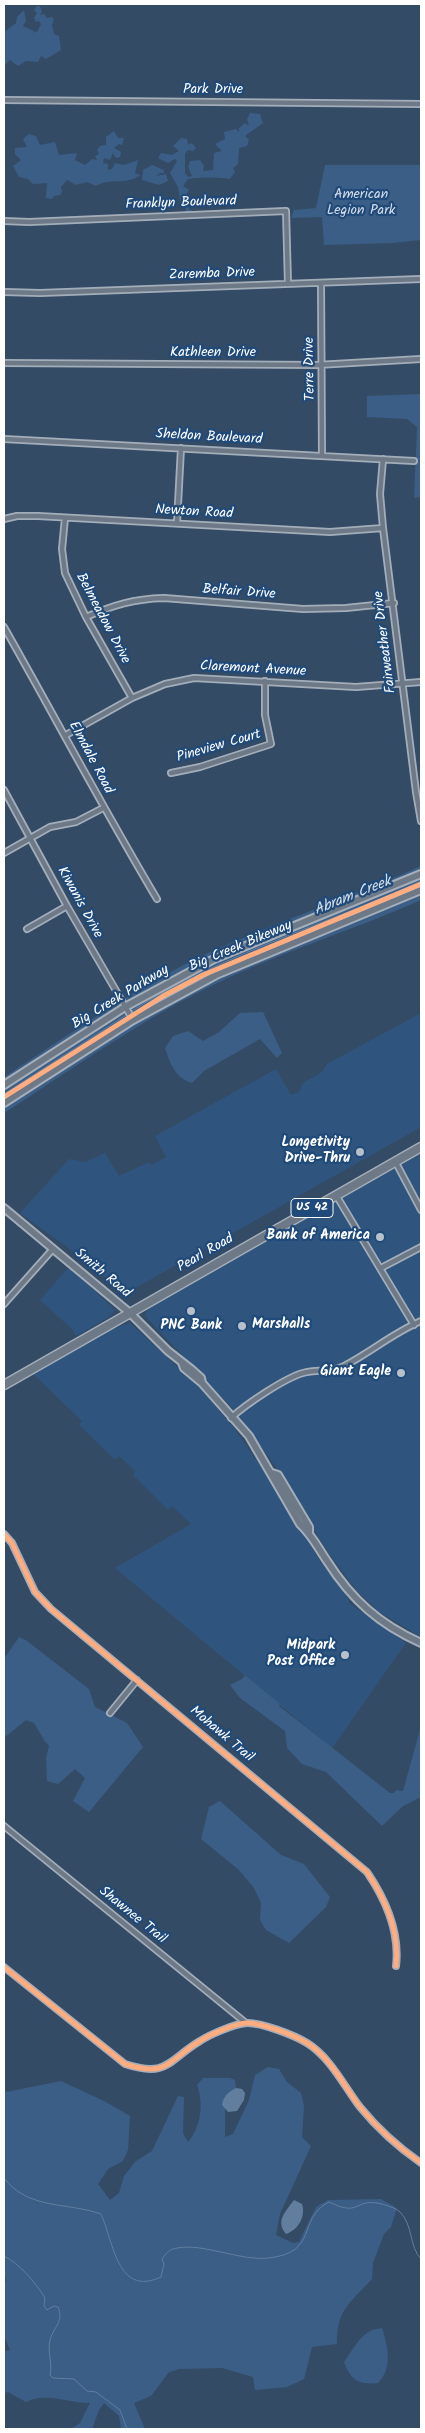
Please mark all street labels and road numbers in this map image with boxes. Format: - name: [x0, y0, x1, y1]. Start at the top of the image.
- street label: Park Drive: [183, 83, 243, 99]
- street label: Franklyn Boulevard: [125, 194, 237, 214]
- street label: Zaremba Drive: [169, 265, 255, 285]
- street label: Terre Drive: [302, 337, 320, 401]
- street label: Kathleen Drive: [170, 346, 256, 362]
- street label: Sheldon Boulevard: [155, 427, 263, 449]
- street label: Newton Road: [155, 503, 233, 523]
- street label: Belmeadow Drive: [71, 571, 133, 667]
- street label: Belfair Drive: [202, 582, 276, 604]
- street label: Fairweather Drive: [371, 590, 401, 694]
- street label: Claremont Avenue: [199, 659, 307, 681]
- street label: Elmdale Road: [64, 719, 116, 797]
- street label: Pineview Court: [175, 727, 263, 767]
- street label: Kiwanis Drive: [52, 864, 106, 942]
- street label: Big Creek Bikeway: [187, 918, 295, 976]
- street label: Big Creek Parkway: [69, 962, 173, 1034]
- road number: US 42: [291, 1198, 333, 1218]
- street label: Pearl Road: [175, 1231, 237, 1277]
- street label: Smith Road: [70, 1246, 134, 1302]
- street label: Mohawk Trail: [186, 1703, 256, 1767]
- street label: Shawnee Trail: [95, 1884, 169, 1948]

